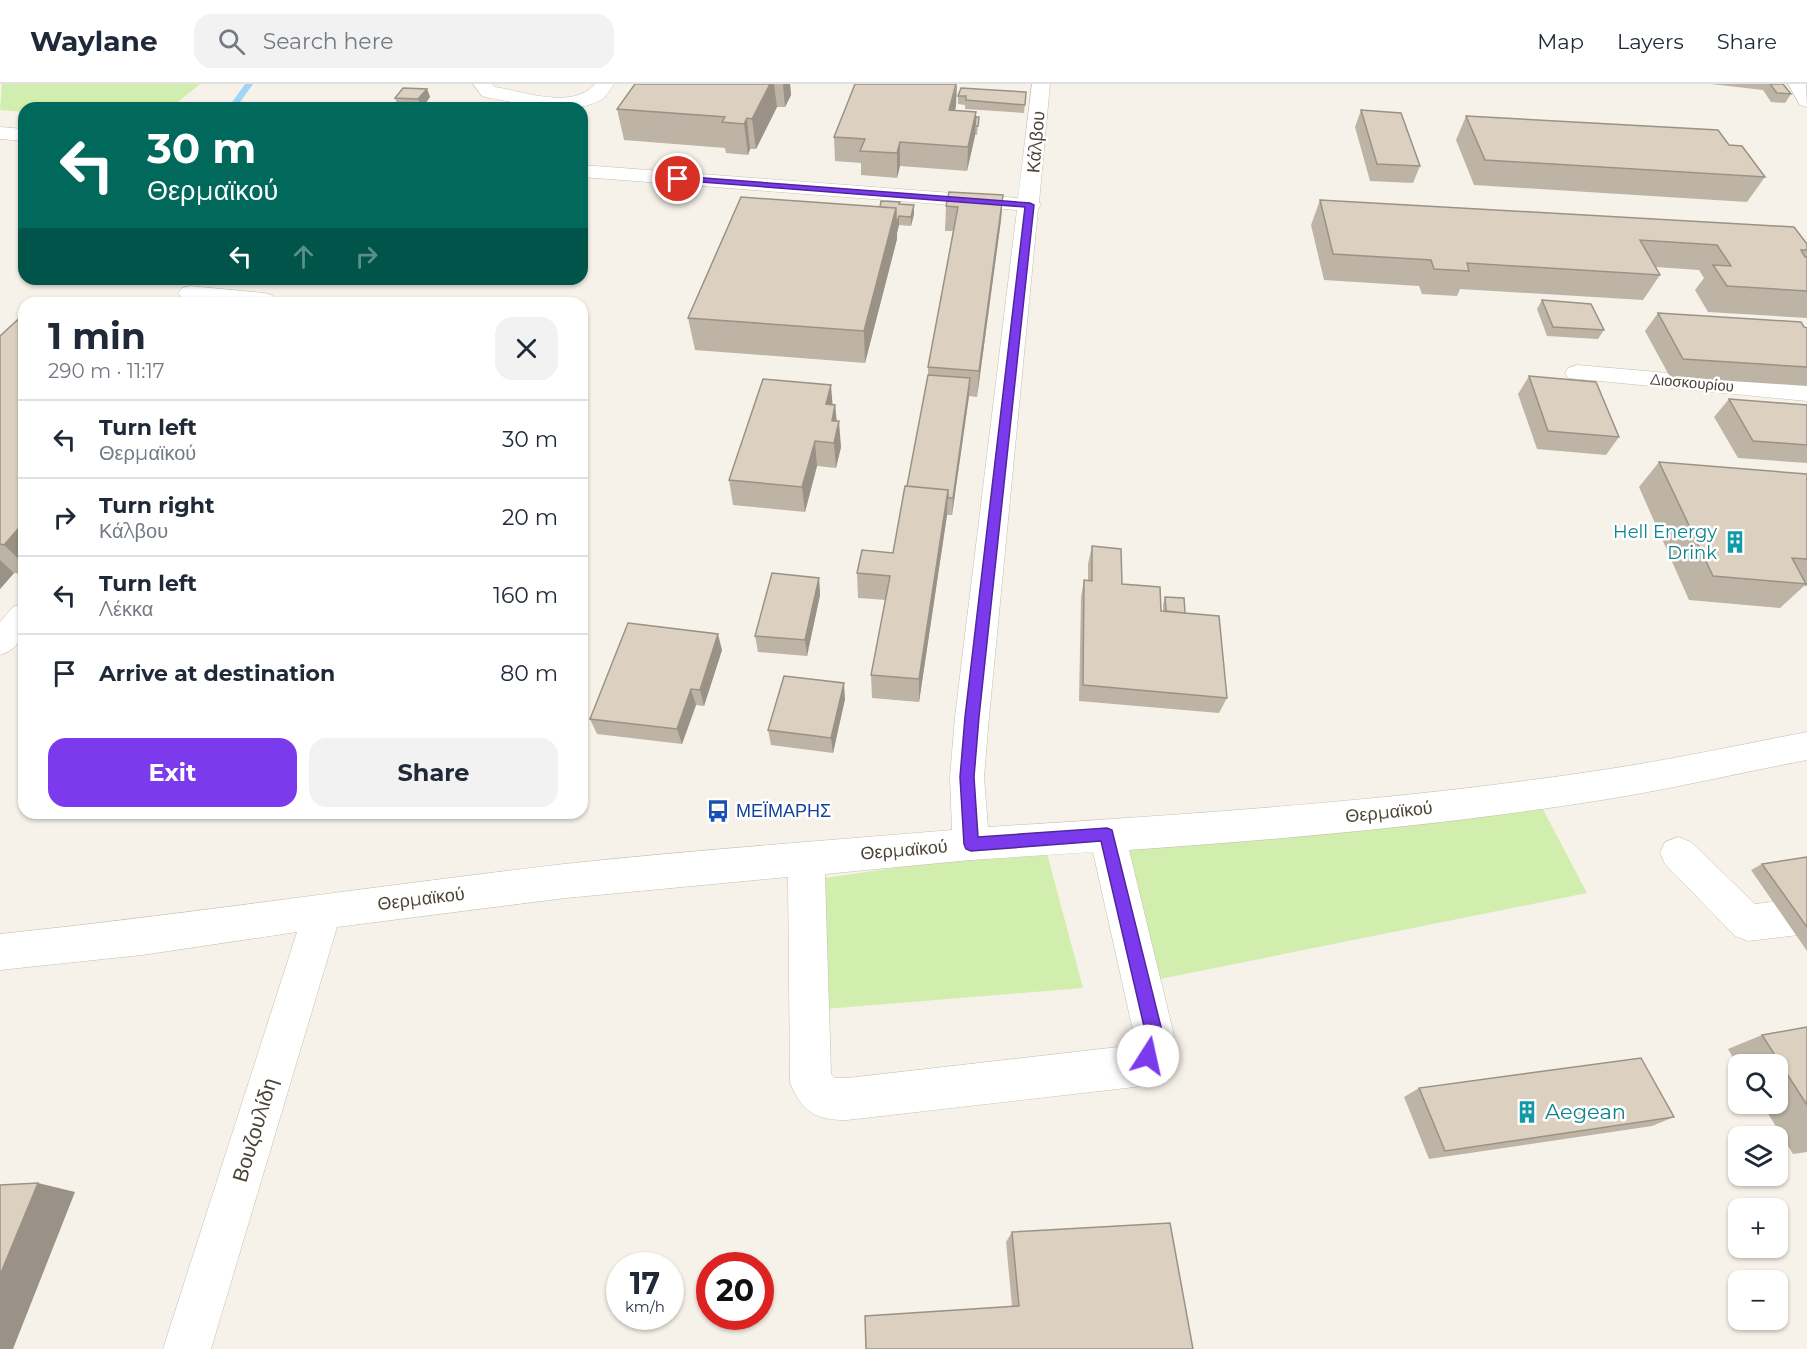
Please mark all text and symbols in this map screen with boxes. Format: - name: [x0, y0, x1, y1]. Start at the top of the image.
- search box: [194, 14, 614, 68]
- text: Waylane: [30, 24, 158, 58]
- icon: search: [215, 25, 248, 58]
- text: Search here: [263, 28, 393, 55]
- text: Map: [1537, 29, 1584, 54]
- text: Layers: [1617, 29, 1684, 54]
- text: Share: [1717, 29, 1777, 54]
- street label: Κάλβου: [1022, 110, 1050, 174]
- text: 30 m: [147, 122, 256, 174]
- icon: left: [48, 126, 126, 204]
- pin: [652, 153, 703, 204]
- icon: arrive: [661, 162, 694, 195]
- text: Θερμαϊκού: [147, 174, 278, 207]
- icon: left: [224, 240, 257, 273]
- icon: ahead: [287, 240, 320, 273]
- icon: right: [350, 240, 383, 273]
- text: 1 min: [48, 314, 146, 358]
- button: close: [495, 317, 558, 380]
- text: 290 m · 11:17: [48, 359, 164, 383]
- street label: Διοσκουρίου: [1649, 369, 1735, 396]
- text: Turn left: [99, 414, 197, 441]
- icon: left: [48, 423, 81, 456]
- text: 30 m: [502, 426, 558, 453]
- text: Θερμαϊκού: [99, 441, 196, 465]
- text: Turn right: [99, 492, 214, 519]
- icon: right: [48, 501, 81, 534]
- text: 20 m: [502, 504, 558, 531]
- text: Κάλβου: [99, 519, 168, 543]
- place label: Hell Energy Drink: [1613, 521, 1717, 564]
- building icon: Hell Energy Drink: [1722, 529, 1748, 555]
- text: Turn left: [99, 570, 197, 597]
- icon: left: [48, 579, 81, 612]
- text: 160 m: [493, 582, 558, 609]
- text: Λέκκα: [99, 597, 153, 621]
- icon: arrive: [48, 657, 81, 690]
- text: Arrive at destination: [99, 660, 335, 687]
- text: 80 m: [500, 660, 558, 687]
- button: Exit: [48, 738, 297, 807]
- button: Share: [309, 738, 558, 807]
- street label: Θερμαϊκού: [1344, 796, 1434, 828]
- bus stop icon: ΜΕΪΜΑΡΗΣ: [705, 798, 731, 824]
- place label: ΜΕΪΜΑΡΗΣ: [736, 800, 831, 822]
- street label: Θερμαϊκού: [859, 835, 949, 865]
- street label: Θερμαϊκού: [376, 883, 466, 915]
- position arrow: [1116, 1024, 1180, 1088]
- map controls: [1728, 1054, 1788, 1330]
- button: search: [1728, 1054, 1788, 1114]
- street label: Βουζουλίδη: [227, 1075, 282, 1185]
- building icon: Aegean: [1514, 1099, 1540, 1125]
- place label: Aegean: [1545, 1099, 1626, 1124]
- button: layers: [1728, 1126, 1788, 1186]
- button: +: [1728, 1198, 1788, 1258]
- speed limit sign: 20: [696, 1252, 774, 1330]
- text: 17: [630, 1265, 660, 1302]
- button: −: [1728, 1270, 1788, 1330]
- text: km/h: [625, 1297, 665, 1316]

